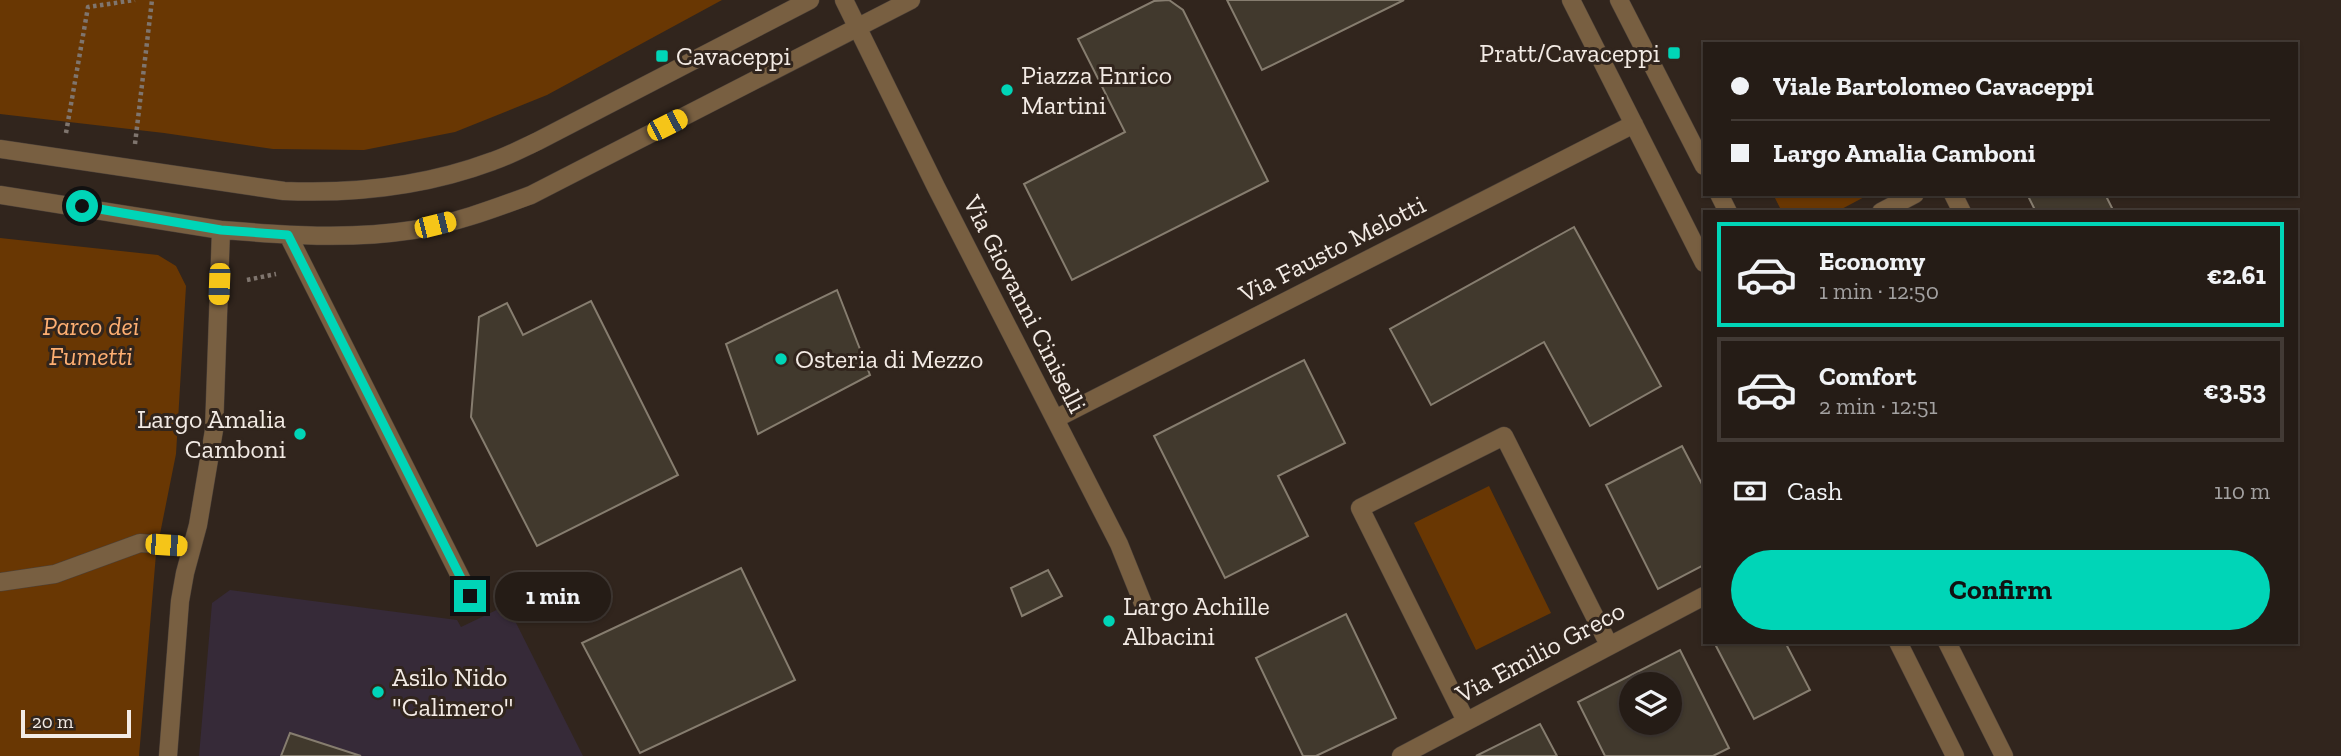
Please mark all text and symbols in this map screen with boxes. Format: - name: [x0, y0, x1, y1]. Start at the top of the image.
- place label: Pratt/Cavaceppi: [1479, 37, 1660, 69]
- place label: Cavaceppi: [676, 40, 791, 72]
- marker: Pratt/Cavaceppi: [1666, 45, 1682, 61]
- marker: Cavaceppi: [654, 48, 670, 64]
- place label: Piazza Enrico Martini: [1021, 59, 1172, 121]
- text: Viale Bartolomeo Cavaceppi: [1773, 70, 2094, 102]
- marker: Piazza Enrico Martini: [999, 82, 1015, 98]
- car: [644, 106, 691, 144]
- text: Largo Amalia Camboni: [1773, 137, 2035, 169]
- street label: Via Fausto Melotti: [1232, 188, 1431, 310]
- street label: Via Giovanni Ciniselli: [956, 189, 1094, 418]
- route start: [66, 190, 98, 222]
- car: [413, 210, 458, 240]
- icon: car: [1735, 243, 1798, 306]
- text: Economy: [1819, 245, 1925, 277]
- text: €2.61: [2207, 259, 2266, 291]
- car: [208, 263, 231, 305]
- text: 1 min · 12:50: [1819, 277, 1939, 305]
- park label: Parco dei Fumetti: [42, 310, 140, 372]
- place label: Osteria di Mezzo: [795, 343, 983, 375]
- marker: Osteria di Mezzo: [773, 351, 789, 367]
- icon: car: [1735, 358, 1798, 421]
- text: Comfort: [1819, 360, 1916, 392]
- text: €3.53: [2203, 374, 2266, 406]
- text: 2 min · 12:51: [1819, 392, 1938, 420]
- place label: Largo Amalia Camboni: [137, 403, 286, 465]
- marker: Largo Amalia Camboni: [292, 426, 308, 442]
- icon: cash: [1731, 472, 1769, 510]
- text: Cash: [1787, 475, 1842, 507]
- text: 110 m: [2214, 477, 2270, 505]
- car: [145, 533, 188, 557]
- button: Confirm: [1731, 550, 2270, 630]
- callout: 1 min: [494, 572, 610, 620]
- route end: [454, 580, 486, 612]
- text: 1 min: [526, 582, 580, 610]
- place label: Largo Achille Albacini: [1123, 590, 1270, 652]
- street label: Via Emilio Greco: [1449, 594, 1630, 710]
- marker: Largo Achille Albacini: [1101, 613, 1117, 629]
- place label: Asilo Nido "Calimero": [392, 661, 513, 723]
- map controls: [1619, 672, 1682, 735]
- button: layers: [1619, 672, 1682, 735]
- marker: Asilo Nido "Calimero": [370, 684, 386, 700]
- scale bar: [21, 707, 131, 739]
- text: 20 m: [32, 710, 73, 733]

